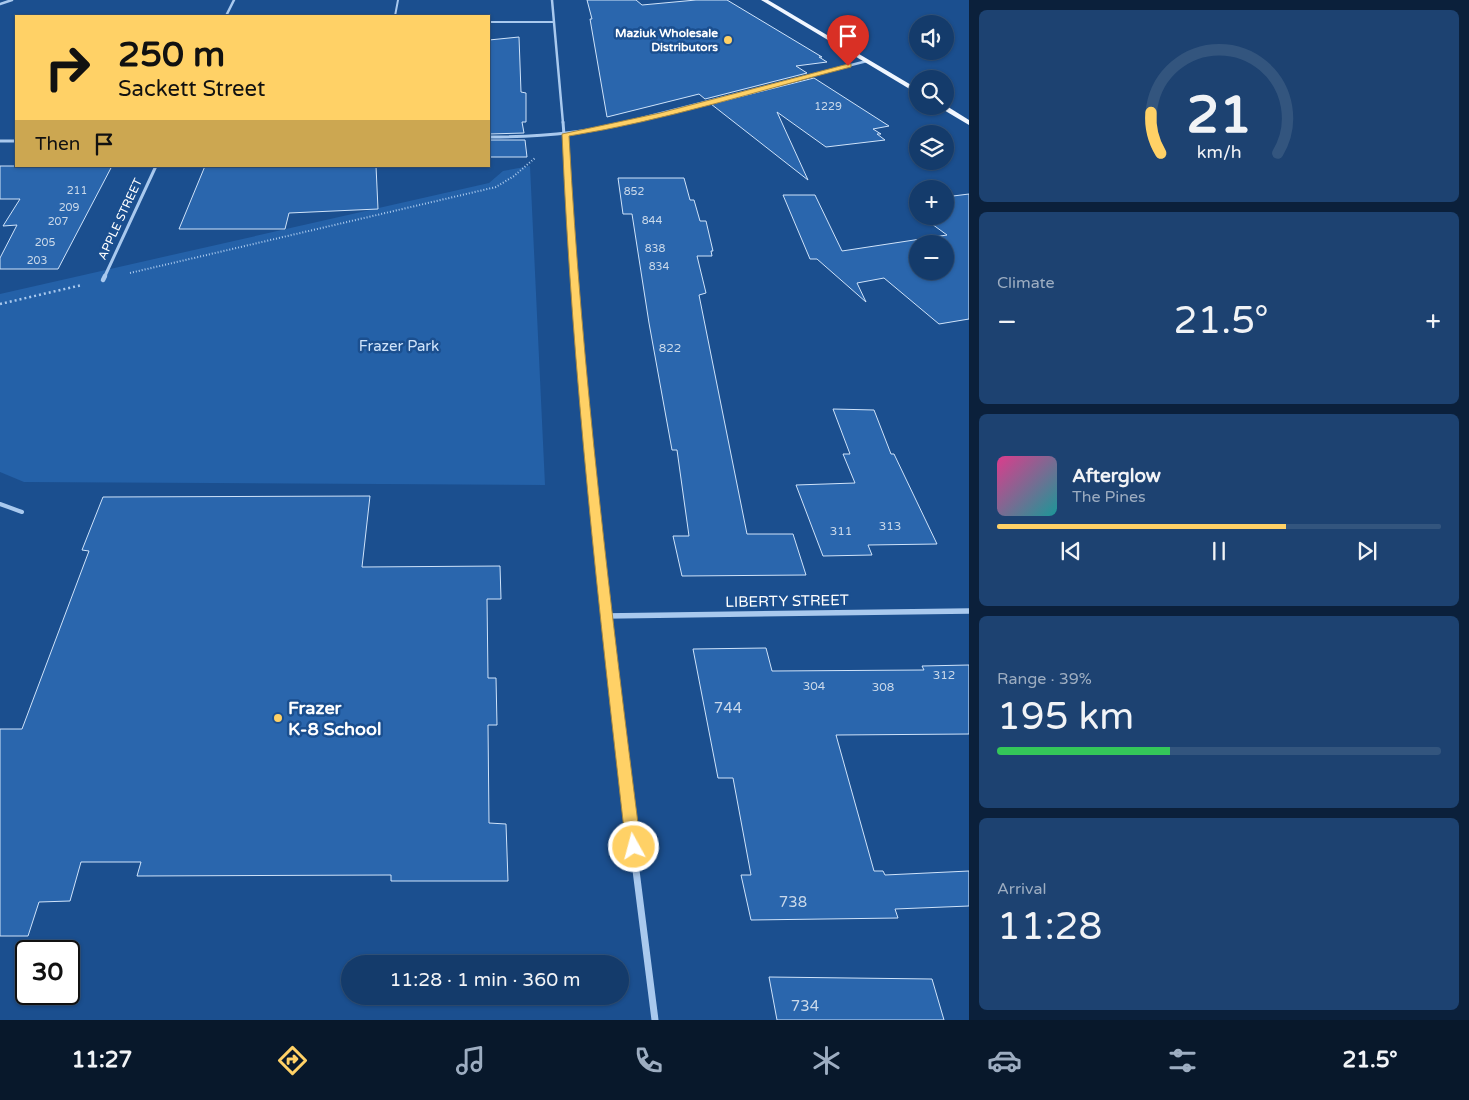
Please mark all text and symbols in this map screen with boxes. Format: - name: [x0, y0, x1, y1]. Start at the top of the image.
- pin: [827, 15, 869, 66]
- map controls: [909, 15, 954, 280]
- button: sound: [909, 15, 954, 60]
- icon: arrive: [834, 22, 862, 50]
- place label: Maziuk Wholesale Distributors: [615, 26, 718, 54]
- text: 250 m: [118, 34, 225, 76]
- marker: Maziuk Wholesale Distributors: [722, 34, 734, 46]
- icon: right: [35, 35, 100, 100]
- button: search: [909, 70, 954, 115]
- text: Sackett Street: [118, 76, 265, 102]
- text: 21: [1186, 84, 1252, 147]
- house number: 1229: [814, 100, 842, 113]
- button: layers: [909, 125, 954, 170]
- icon: arrive: [90, 130, 118, 158]
- text: Then: [35, 133, 80, 155]
- text: km/h: [1197, 142, 1241, 163]
- street label: APPLE STREET: [95, 175, 145, 262]
- button: +: [909, 180, 954, 225]
- house number: 211: [67, 184, 87, 197]
- house number: 852: [624, 185, 644, 198]
- house number: 209: [59, 201, 79, 214]
- house number: 844: [642, 214, 662, 227]
- house number: 207: [48, 215, 68, 228]
- button: −: [909, 235, 954, 280]
- house number: 205: [35, 236, 55, 249]
- house number: 838: [645, 242, 665, 255]
- house number: 203: [27, 254, 47, 267]
- house number: 834: [649, 260, 669, 273]
- text: Climate: [997, 273, 1055, 293]
- text: 21.5°: [1174, 298, 1269, 344]
- text: −: [997, 305, 1017, 339]
- text: +: [1425, 305, 1441, 339]
- park label: Frazer Park: [359, 337, 439, 355]
- house number: 822: [659, 341, 681, 355]
- text: Afterglow: [1072, 465, 1161, 487]
- text: The Pines: [1072, 487, 1146, 507]
- house number: 313: [879, 519, 901, 533]
- house number: 311: [830, 524, 852, 538]
- icon: previous: [1057, 537, 1085, 565]
- icon: pause: [1205, 537, 1233, 565]
- icon: next: [1353, 537, 1381, 565]
- street label: LIBERTY STREET: [725, 591, 849, 611]
- house number: 312: [933, 668, 955, 682]
- text: Range · 39%: [997, 669, 1092, 689]
- house number: 304: [803, 679, 826, 693]
- house number: 308: [872, 680, 894, 694]
- text: 195 km: [997, 694, 1134, 740]
- place label: Frazer K-8 School: [288, 697, 381, 740]
- house number: 744: [714, 699, 742, 717]
- marker: Frazer K-8 School: [272, 712, 284, 724]
- position arrow: [607, 820, 659, 872]
- text: Arrival: [997, 879, 1046, 899]
- house number: 738: [779, 893, 807, 911]
- text: 11:28: [997, 904, 1102, 950]
- speed limit sign: 30: [15, 940, 80, 1005]
- text: 11:28 · 1 min · 360 m: [389, 969, 581, 991]
- house number: 734: [791, 997, 819, 1015]
- icon: directions: [275, 1043, 310, 1078]
- icon: music: [453, 1043, 488, 1078]
- icon: phone: [631, 1043, 666, 1078]
- icon: climate: [809, 1043, 844, 1078]
- icon: car: [987, 1043, 1022, 1078]
- icon: filters: [1165, 1043, 1200, 1078]
- text: 11:27: [71, 1047, 132, 1073]
- text: 21.5°: [1342, 1047, 1397, 1073]

